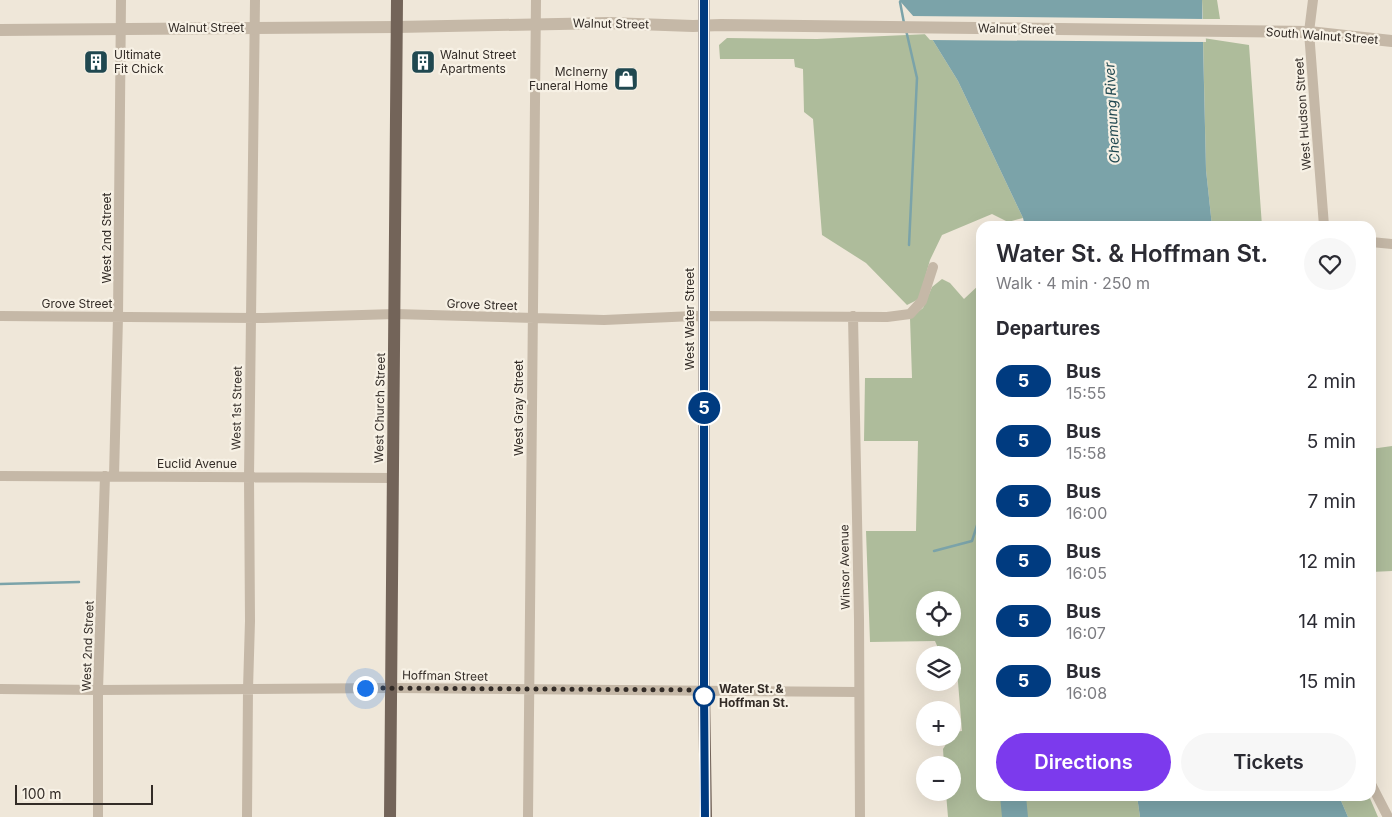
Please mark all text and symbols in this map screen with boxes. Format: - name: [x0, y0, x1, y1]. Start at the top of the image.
- street label: Walnut Street: [573, 15, 649, 32]
- street label: Walnut Street: [168, 20, 244, 35]
- street label: Walnut Street: [978, 20, 1054, 37]
- street label: South Walnut Street: [1265, 24, 1379, 47]
- place label: Ultimate Fit Chick: [114, 47, 164, 76]
- place label: Walnut Street Apartments: [440, 47, 516, 76]
- building icon: Ultimate Fit Chick: [83, 49, 109, 75]
- building icon: Walnut Street Apartments: [410, 49, 436, 75]
- street label: West Hudson Street: [1291, 57, 1314, 171]
- water label: Chemung River: [1100, 61, 1123, 164]
- place label: McInerny Funeral Home: [529, 64, 608, 93]
- shop icon: McInerny Funeral Home: [613, 66, 639, 92]
- street label: West 2nd Street: [99, 193, 114, 283]
- button: heart: [1304, 238, 1356, 290]
- text: Water St. & Hoffman St.: [996, 239, 1268, 268]
- street label: West Water Street: [682, 268, 697, 370]
- text: Walk · 4 min · 250 m: [996, 273, 1150, 293]
- street label: Grove Street: [42, 296, 113, 311]
- street label: Grove Street: [446, 296, 518, 313]
- text: Departures: [996, 317, 1100, 340]
- street label: West Church Street: [371, 353, 388, 463]
- street label: West Gray Street: [511, 360, 526, 456]
- text: Bus: [1066, 360, 1101, 383]
- street label: West 1st Street: [228, 366, 245, 450]
- text: 5: [1018, 370, 1029, 391]
- text: 2 min: [1307, 370, 1356, 393]
- text: 15:55: [1066, 383, 1106, 403]
- line badge: 5: [688, 392, 720, 424]
- text: 5: [698, 397, 710, 418]
- text: Bus: [1066, 420, 1101, 443]
- text: 5: [1018, 430, 1029, 451]
- text: 5 min: [1307, 430, 1356, 453]
- text: 15:58: [1066, 443, 1106, 463]
- street label: Euclid Avenue: [157, 456, 237, 471]
- text: Bus: [1066, 480, 1101, 503]
- text: 5: [1018, 490, 1029, 511]
- text: 7 min: [1307, 490, 1356, 513]
- text: 16:00: [1066, 503, 1107, 523]
- street label: Winsor Avenue: [836, 524, 853, 610]
- text: Bus: [1066, 540, 1101, 563]
- text: 5: [1018, 550, 1029, 571]
- text: 12 min: [1299, 550, 1356, 573]
- text: 16:05: [1066, 563, 1107, 583]
- map controls: [916, 591, 961, 801]
- button: locate: [916, 591, 961, 636]
- street label: West 2nd Street: [78, 600, 97, 692]
- text: Bus: [1066, 600, 1101, 623]
- text: 5: [1018, 610, 1029, 631]
- text: 14 min: [1298, 610, 1356, 633]
- text: 16:07: [1066, 623, 1106, 643]
- button: layers: [916, 646, 961, 691]
- text: Bus: [1066, 660, 1101, 683]
- street label: Hoffman Street: [402, 667, 488, 684]
- text: 5: [1018, 670, 1029, 691]
- text: 15 min: [1299, 670, 1356, 693]
- your location: [353, 676, 378, 701]
- place label: Water St. & Hoffman St.: [719, 681, 789, 710]
- text: 16:08: [1066, 683, 1107, 703]
- marker: Water St. & Hoffman St.: [693, 685, 715, 707]
- button: +: [916, 701, 961, 746]
- button: Directions: [996, 733, 1171, 791]
- button: Tickets: [1181, 733, 1356, 791]
- button: −: [916, 756, 961, 801]
- scale bar: [15, 782, 152, 805]
- text: 100 m: [22, 785, 62, 802]

